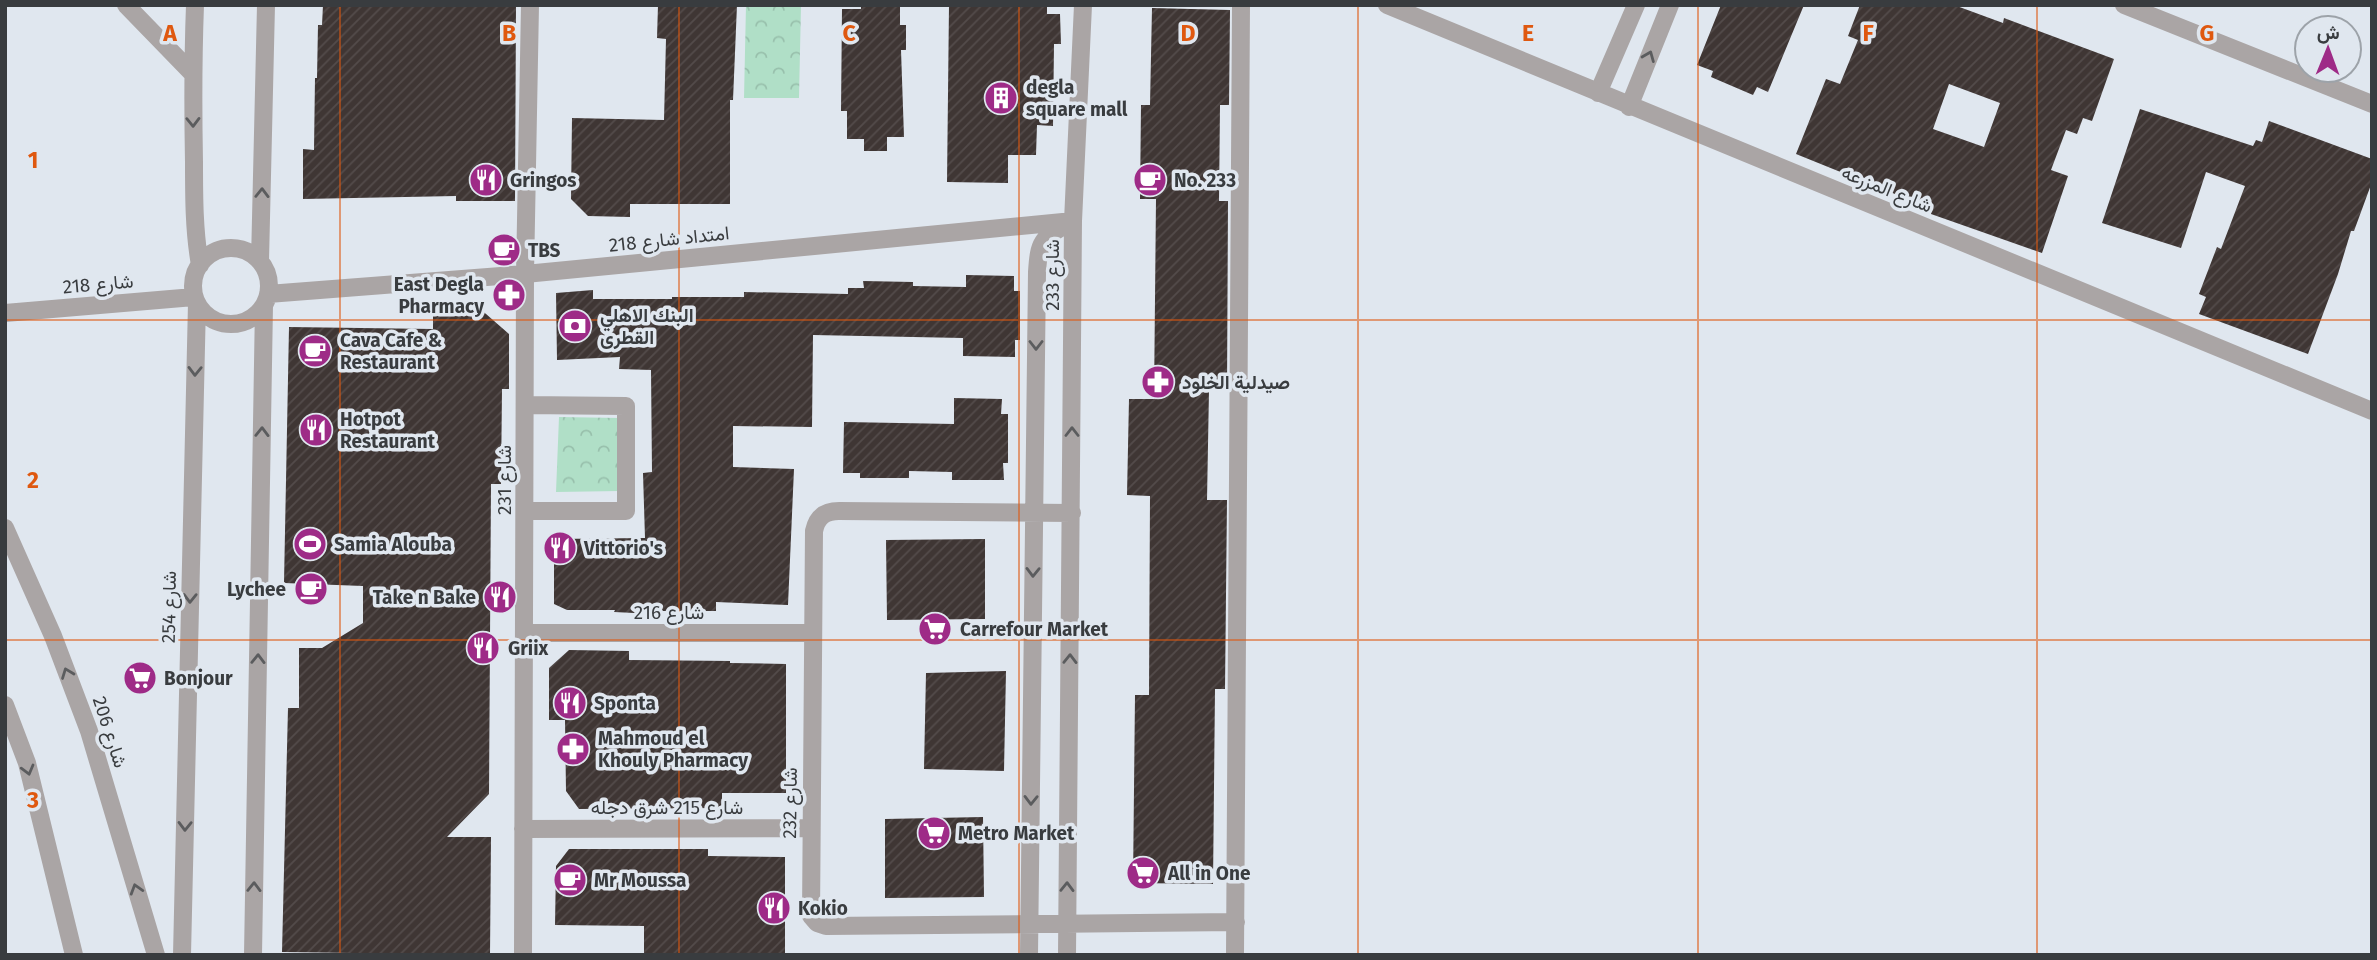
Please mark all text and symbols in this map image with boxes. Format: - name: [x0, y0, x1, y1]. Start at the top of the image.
- north arrow: [2293, 14, 2363, 84]
- text: A: [162, 19, 177, 47]
- text: B: [502, 19, 516, 47]
- text: C: [842, 19, 856, 47]
- text: D: [1181, 19, 1196, 47]
- text: E: [1522, 19, 1534, 47]
- text: F: [1862, 19, 1874, 47]
- text: G: [2200, 19, 2214, 47]
- text: ش: [2317, 21, 2340, 44]
- one-way arrow: [1641, 51, 1655, 63]
- place label: degla square mall: [1026, 76, 1128, 121]
- building icon: degla square mall: [982, 79, 1020, 117]
- one-way arrow: [185, 118, 201, 128]
- text: 1: [28, 146, 38, 174]
- street label: شارع المزرعه: [1838, 160, 1936, 219]
- restaurant icon: Gringos: [467, 161, 505, 199]
- cafe icon: No. 233: [1131, 161, 1169, 199]
- place label: Gringos: [510, 169, 577, 192]
- place label: No. 233: [1174, 169, 1236, 192]
- one-way arrow: [254, 187, 269, 198]
- street label: امتداد شارع 218: [608, 221, 730, 258]
- cafe icon: TBS: [485, 231, 523, 269]
- place label: TBS: [528, 239, 561, 262]
- street label: شارع 233: [1041, 239, 1065, 311]
- street label: شارع 218: [62, 269, 134, 300]
- place label: East Degla Pharmacy: [394, 273, 484, 318]
- pharmacy icon: East Degla Pharmacy: [490, 276, 528, 314]
- place label: البنك الاهلي القطرى: [600, 304, 694, 350]
- bank icon: البنك الاهلي القطرى: [556, 307, 594, 345]
- place label: Cava Cafe & Restaurant: [340, 329, 443, 374]
- cafe icon: Cava Cafe & Restaurant: [296, 332, 334, 370]
- one-way arrow: [1028, 340, 1043, 351]
- pharmacy icon: صيدلية الخلود: [1139, 363, 1177, 401]
- one-way arrow: [187, 366, 203, 377]
- place label: صيدلية الخلود: [1182, 371, 1290, 395]
- place label: Hotpot Restaurant: [340, 408, 436, 453]
- restaurant icon: Hotpot Restaurant: [297, 411, 335, 449]
- one-way arrow: [254, 426, 270, 436]
- one-way arrow: [1064, 426, 1080, 436]
- street label: شارع 231: [493, 445, 517, 515]
- text: 2: [27, 466, 39, 494]
- sports icon: Samia Alouba: [291, 525, 329, 563]
- restaurant icon: Vittorio's: [541, 529, 579, 567]
- place label: Samia Alouba: [334, 533, 452, 556]
- place label: Vittorio's: [583, 537, 663, 560]
- one-way arrow: [1026, 567, 1041, 578]
- cafe icon: Lychee: [292, 570, 330, 608]
- street label: شارع 254: [157, 571, 182, 643]
- place label: Lychee: [227, 578, 286, 601]
- restaurant icon: Take n Bake: [481, 578, 519, 616]
- place label: Take n Bake: [373, 586, 476, 609]
- one-way arrow: [182, 594, 198, 604]
- street label: شارع 216: [634, 601, 704, 625]
- supermarket icon: Carrefour Market: [916, 610, 954, 648]
- place label: Carrefour Market: [960, 618, 1109, 641]
- restaurant icon: Griix: [464, 629, 502, 667]
- place label: Griix: [508, 637, 549, 660]
- one-way arrow: [250, 653, 266, 664]
- one-way arrow: [1062, 653, 1078, 664]
- supermarket icon: Bonjour: [121, 659, 159, 697]
- one-way arrow: [61, 667, 75, 679]
- place label: Bonjour: [164, 667, 233, 690]
- restaurant icon: Sponta: [551, 684, 589, 722]
- place label: Sponta: [594, 692, 656, 715]
- street label: شارع 206: [87, 694, 132, 771]
- place label: Mahmoud el Khouly Pharmacy: [598, 727, 748, 772]
- pharmacy icon: Mahmoud el Khouly Pharmacy: [554, 730, 592, 768]
- one-way arrow: [20, 763, 34, 775]
- street label: شارع 232: [778, 767, 803, 839]
- text: 3: [26, 786, 39, 814]
- one-way arrow: [1023, 795, 1038, 806]
- street label: شارع 215 شرق دجله: [591, 796, 743, 820]
- supermarket icon: Metro Market: [915, 814, 953, 852]
- one-way arrow: [177, 820, 192, 831]
- place label: Metro Market: [958, 822, 1075, 845]
- supermarket icon: All in One: [1124, 854, 1162, 892]
- cafe icon: Mr Moussa: [551, 861, 589, 899]
- place label: All in One: [1167, 862, 1250, 885]
- place label: Mr Moussa: [594, 869, 686, 892]
- one-way arrow: [246, 881, 262, 891]
- one-way arrow: [1060, 881, 1075, 892]
- one-way arrow: [130, 884, 145, 896]
- restaurant icon: Kokio: [755, 889, 793, 927]
- place label: Kokio: [798, 897, 848, 920]

